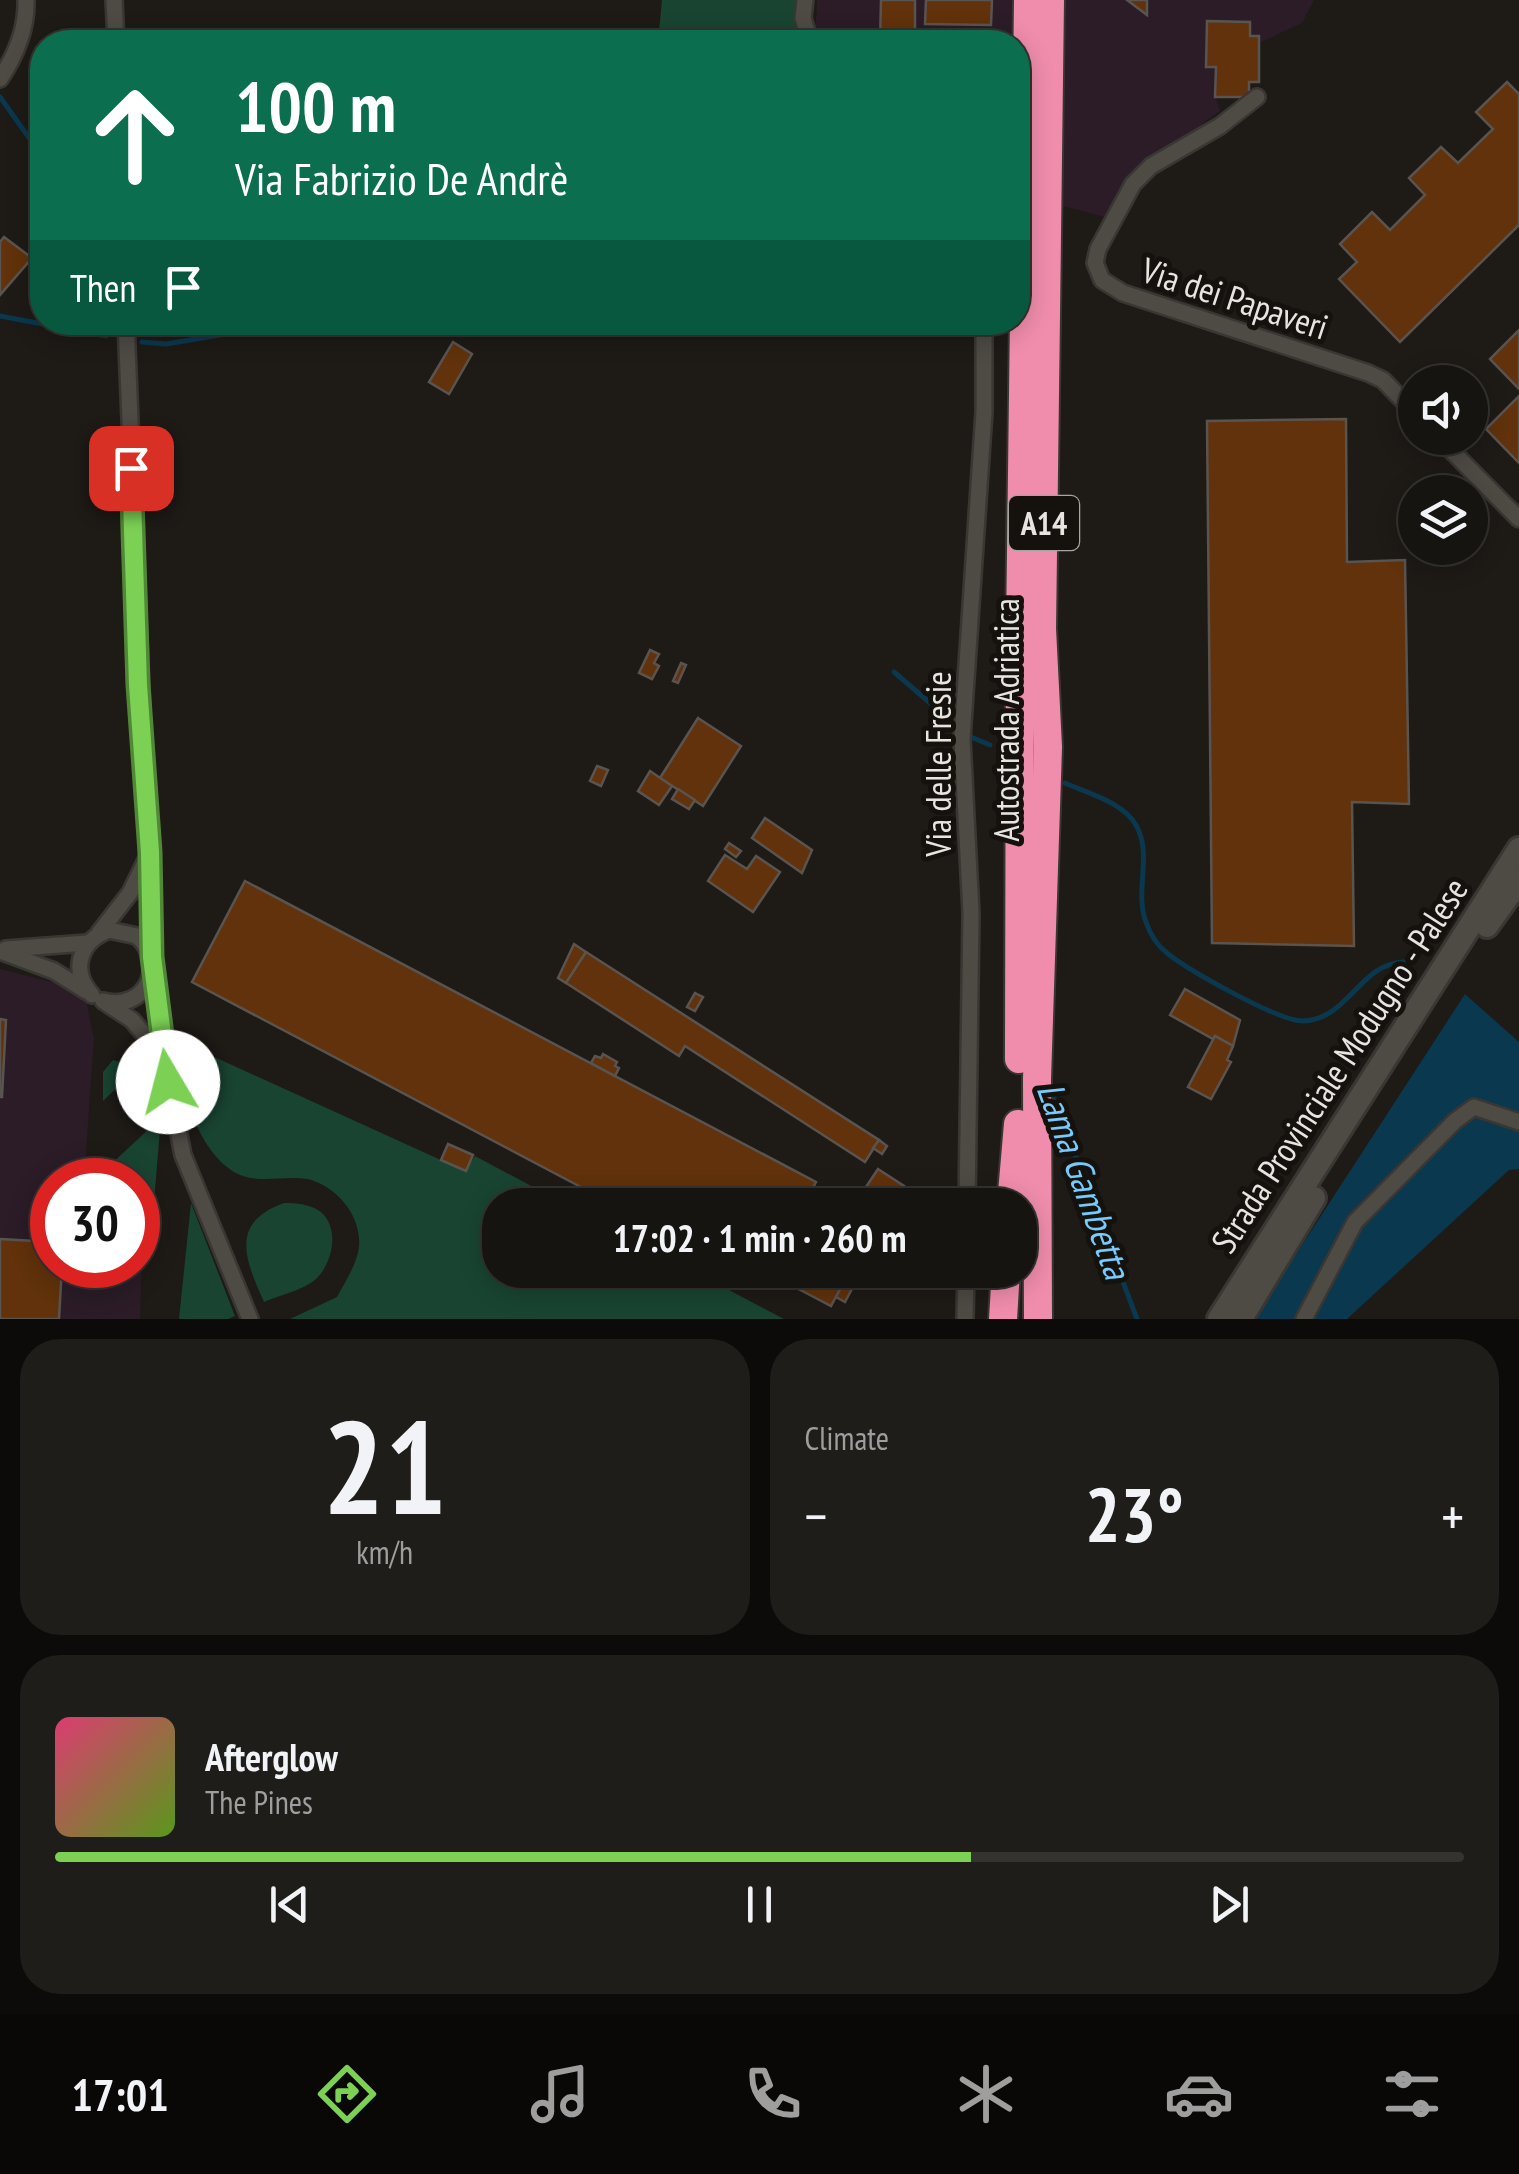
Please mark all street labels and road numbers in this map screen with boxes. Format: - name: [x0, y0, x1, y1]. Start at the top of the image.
- street label: Via dei Papaveri: [1135, 246, 1334, 350]
- road number: A14: [1009, 496, 1079, 550]
- street label: Autostrada Adriatica: [983, 598, 1029, 842]
- street label: Via delle Fresie: [915, 671, 961, 858]
- street label: Strada Provinciale Modugno - Palese: [1200, 869, 1478, 1261]

